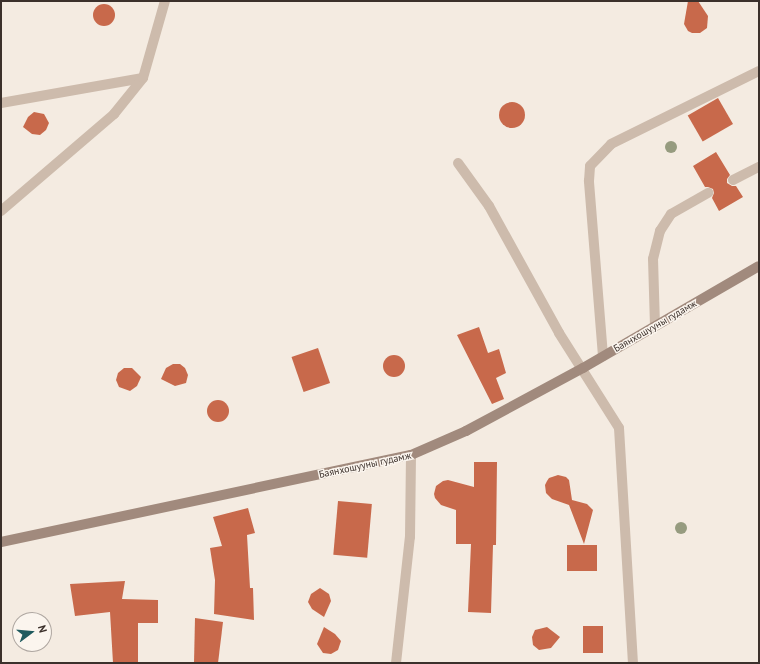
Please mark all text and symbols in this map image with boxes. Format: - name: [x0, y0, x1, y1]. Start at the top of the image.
- street label: Баянхошууны гудамж: [611, 297, 699, 355]
- street label: Баянхошууны гудамж: [318, 449, 412, 481]
- north arrow: [12, 612, 52, 652]
- text: N: [35, 624, 50, 634]

